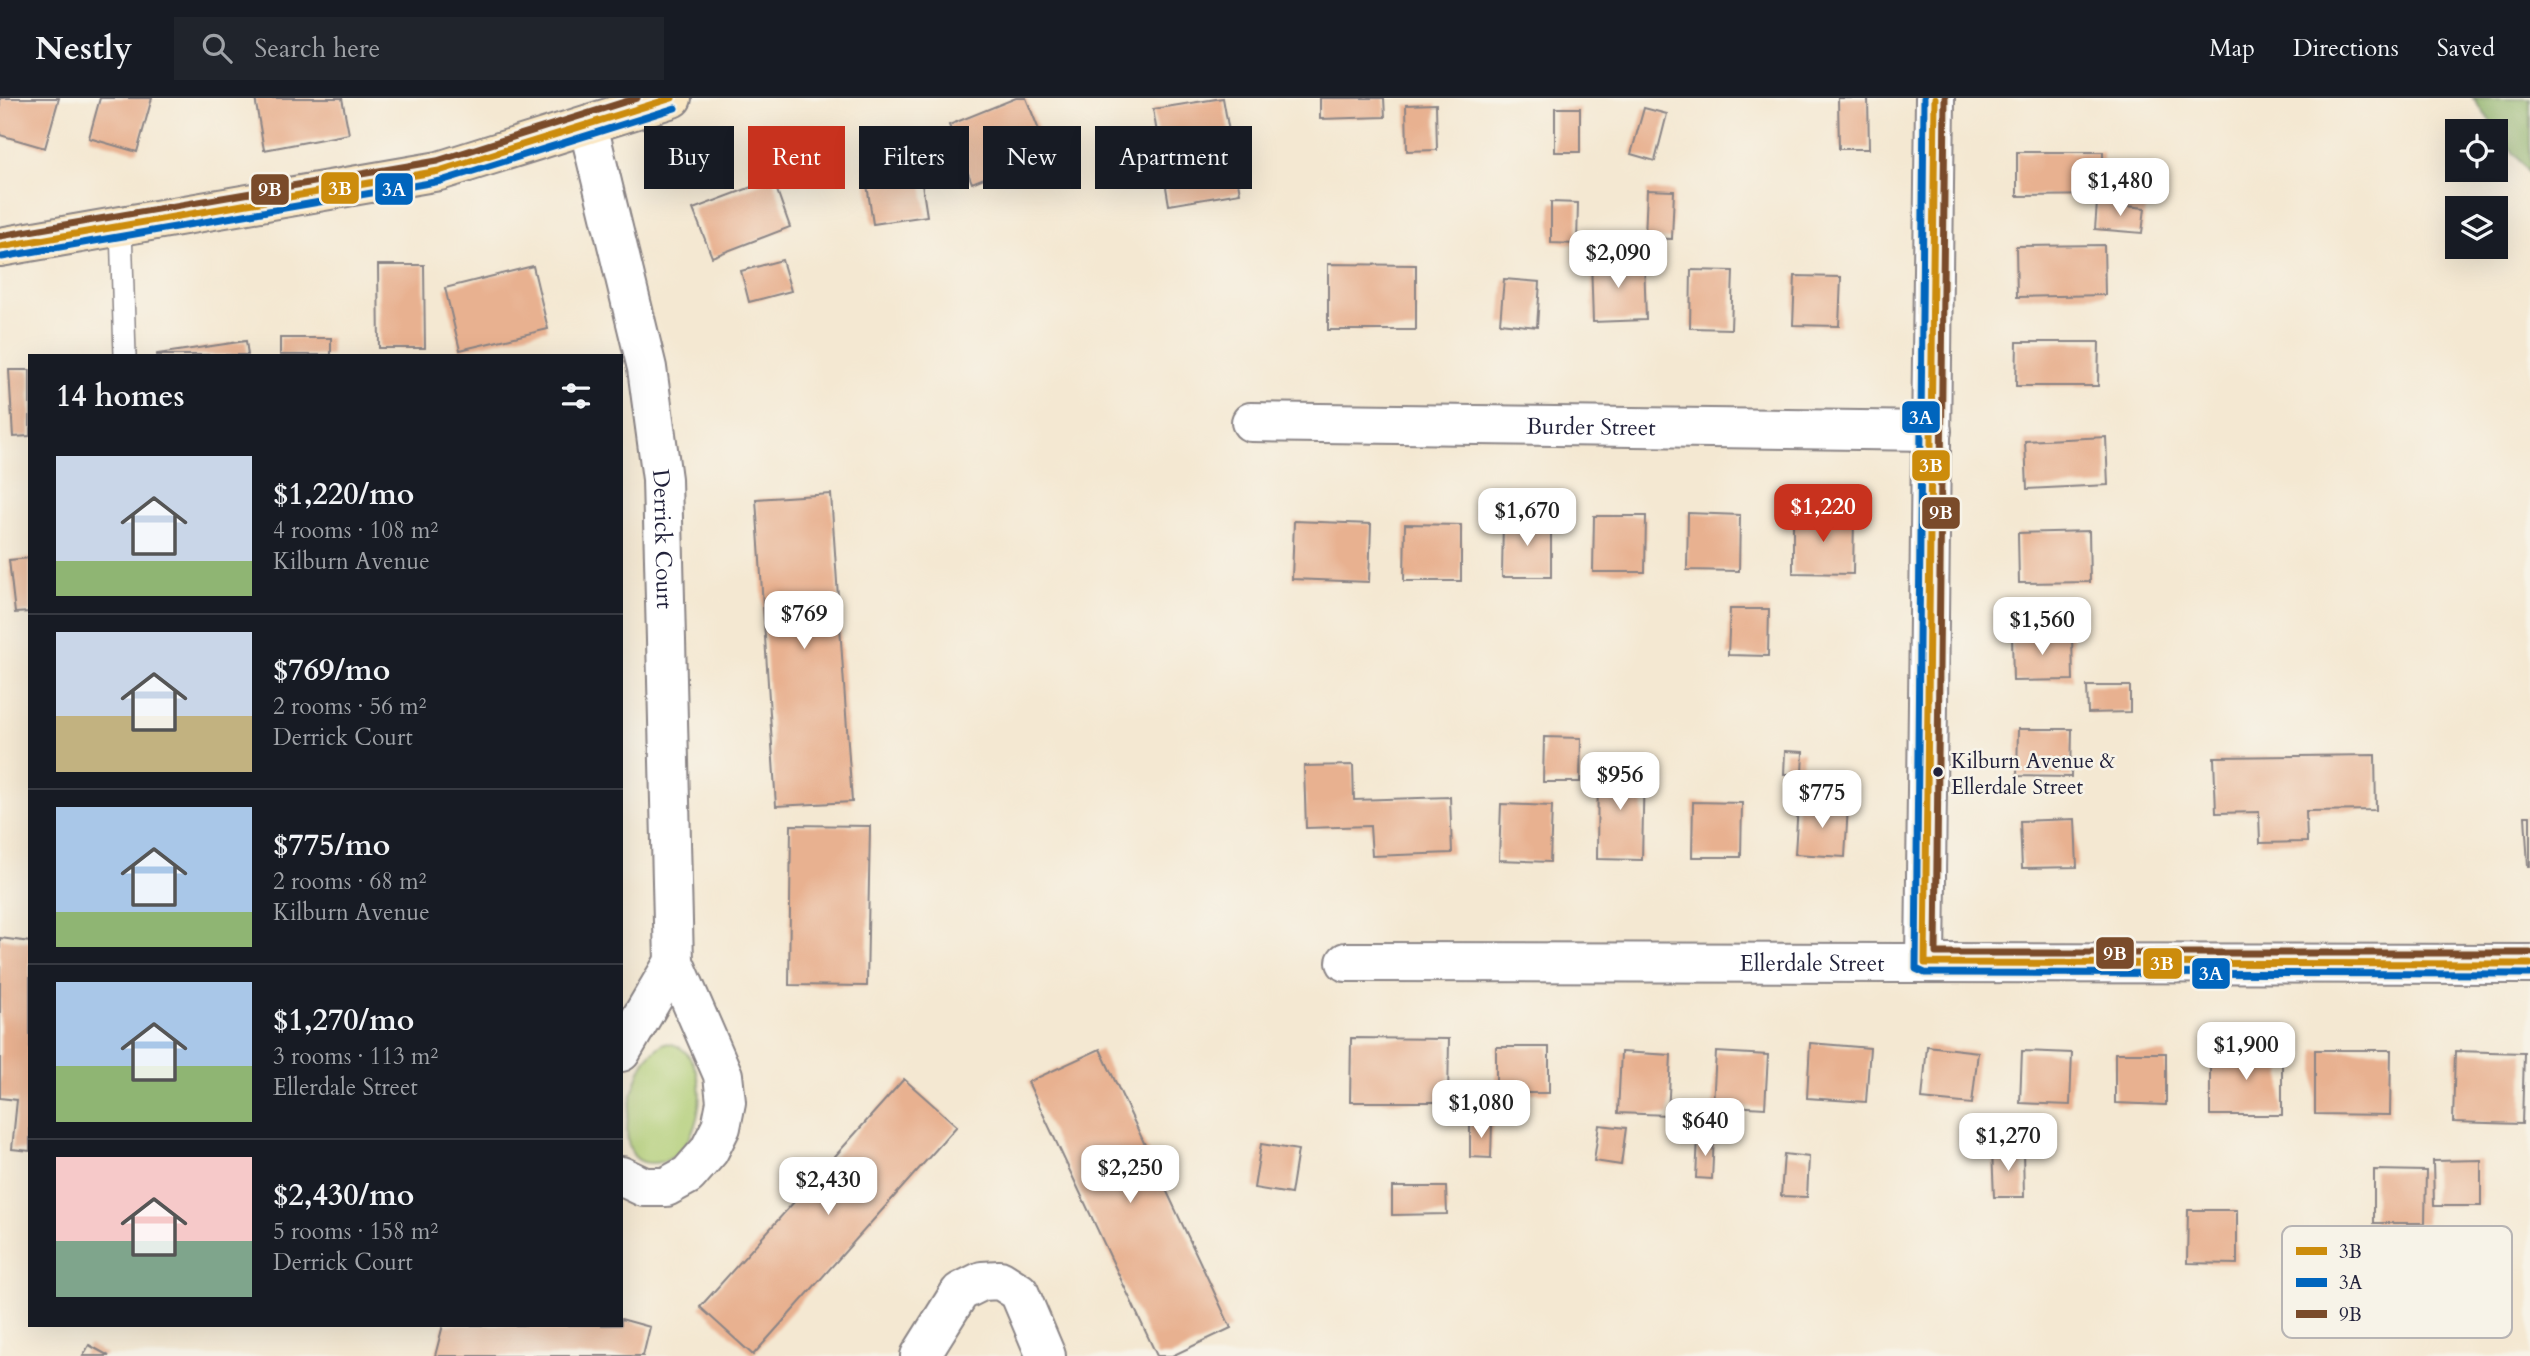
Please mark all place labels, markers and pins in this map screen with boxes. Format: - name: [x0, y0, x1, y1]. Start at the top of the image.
- pin: $1,480: [2063, 158, 2177, 218]
- pin: $2,090: [1561, 230, 1675, 290]
- pin: $1,220: [1766, 484, 1880, 544]
- pin: $1,670: [1470, 489, 1584, 548]
- pin: $769: [763, 592, 845, 651]
- pin: $1,560: [1985, 598, 2099, 657]
- place label: Kilburn Avenue & Ellerdale Street: [1951, 747, 2116, 802]
- pin: $956: [1579, 752, 1661, 812]
- marker: Kilburn Avenue & Ellerdale Street: [1931, 765, 1945, 779]
- pin: $775: [1781, 770, 1863, 830]
- pin: $1,900: [2189, 1023, 2303, 1082]
- pin: $1,080: [1424, 1080, 1538, 1140]
- pin: $640: [1664, 1098, 1746, 1158]
- pin: $1,270: [1951, 1114, 2065, 1173]
- pin: $2,250: [1073, 1146, 1187, 1205]
- pin: $2,430: [771, 1158, 885, 1217]

